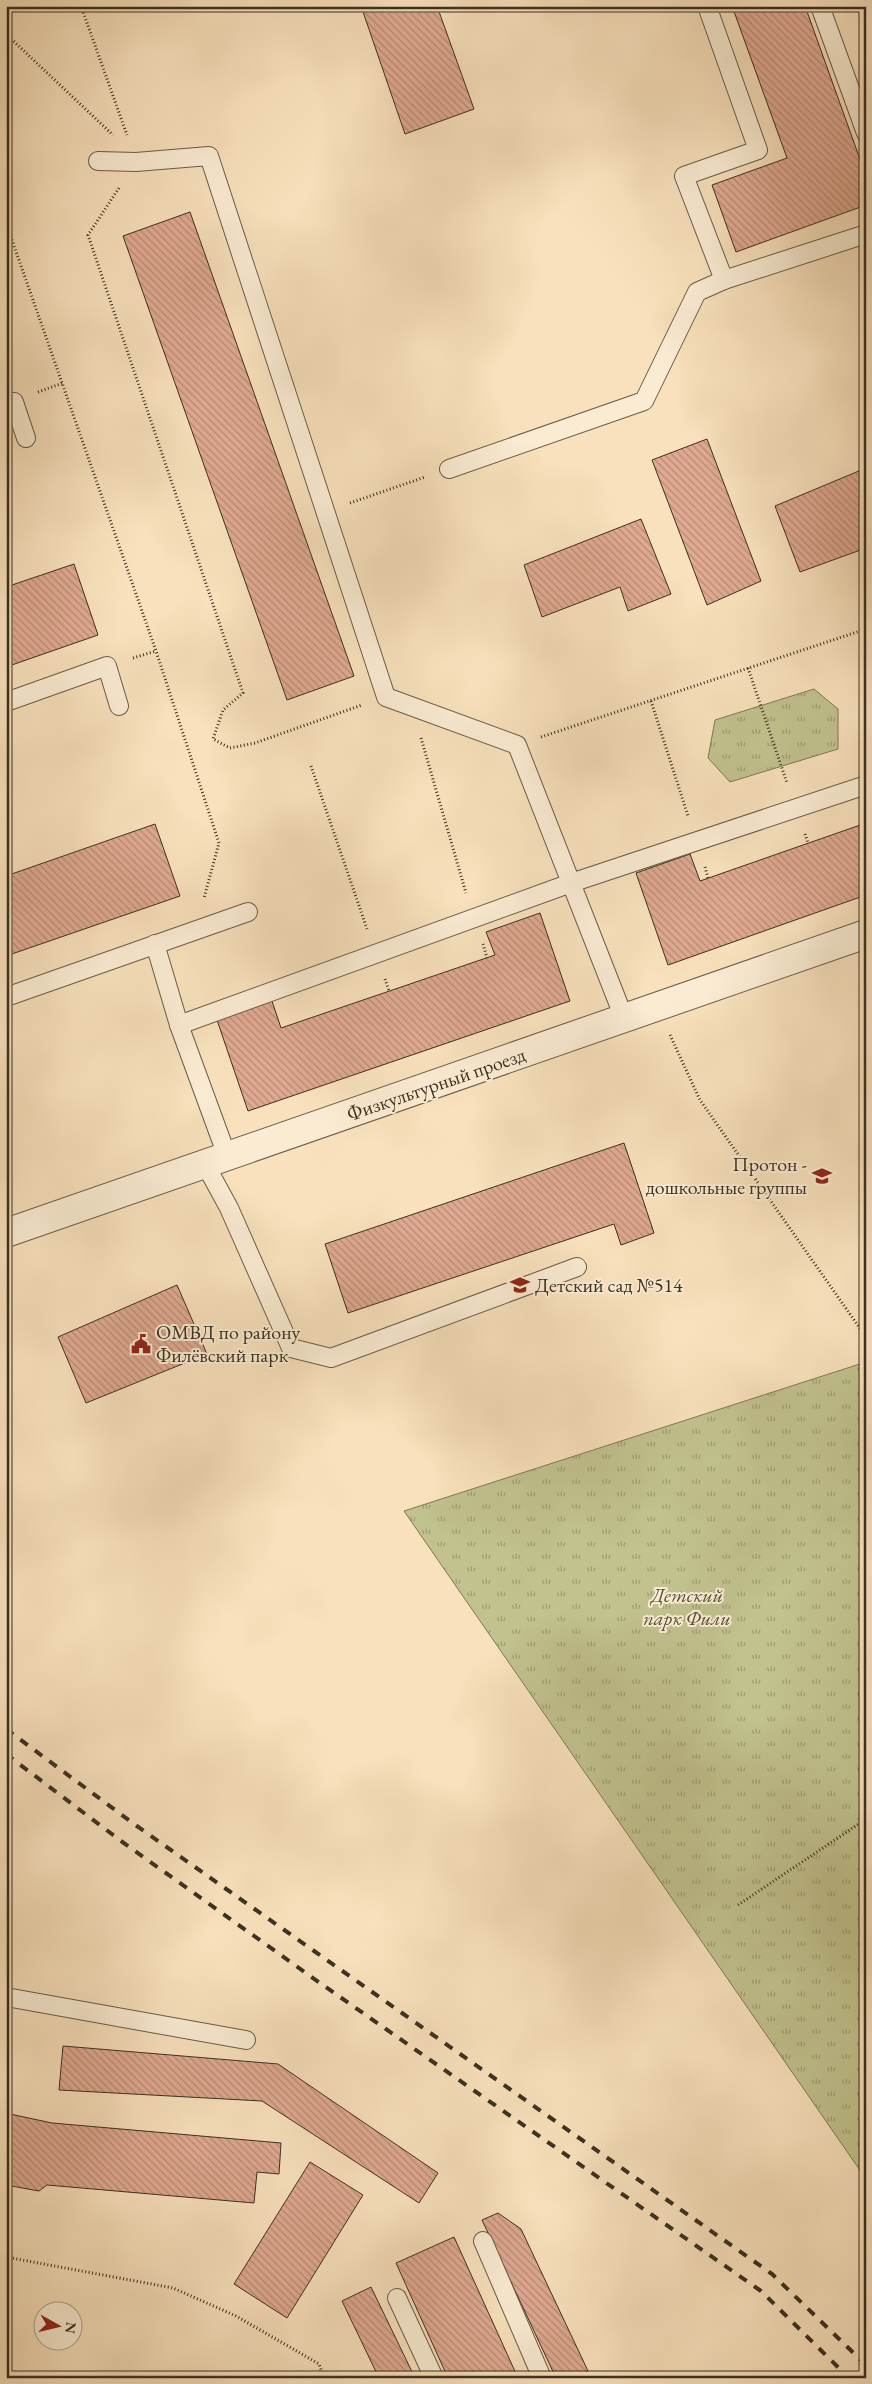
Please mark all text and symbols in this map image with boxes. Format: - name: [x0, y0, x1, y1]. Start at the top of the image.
- street label: Физкультурный проезд: [343, 1041, 529, 1127]
- place label: Протон - дошкольные группы: [646, 1151, 807, 1200]
- school or university icon: Протон - дошкольные группы: [811, 1165, 833, 1187]
- place label: Детский сад №514: [535, 1272, 683, 1298]
- school or university icon: Детский сад №514: [509, 1274, 531, 1296]
- place label: ОМВД по району Филёвский парк: [156, 1319, 301, 1368]
- public building icon: ОМВД по району Филёвский парк: [130, 1333, 152, 1355]
- park label: Детский парк Фили: [643, 1582, 731, 1631]
- north arrow: [32, 2302, 82, 2352]
- text: N: [61, 2321, 81, 2335]

